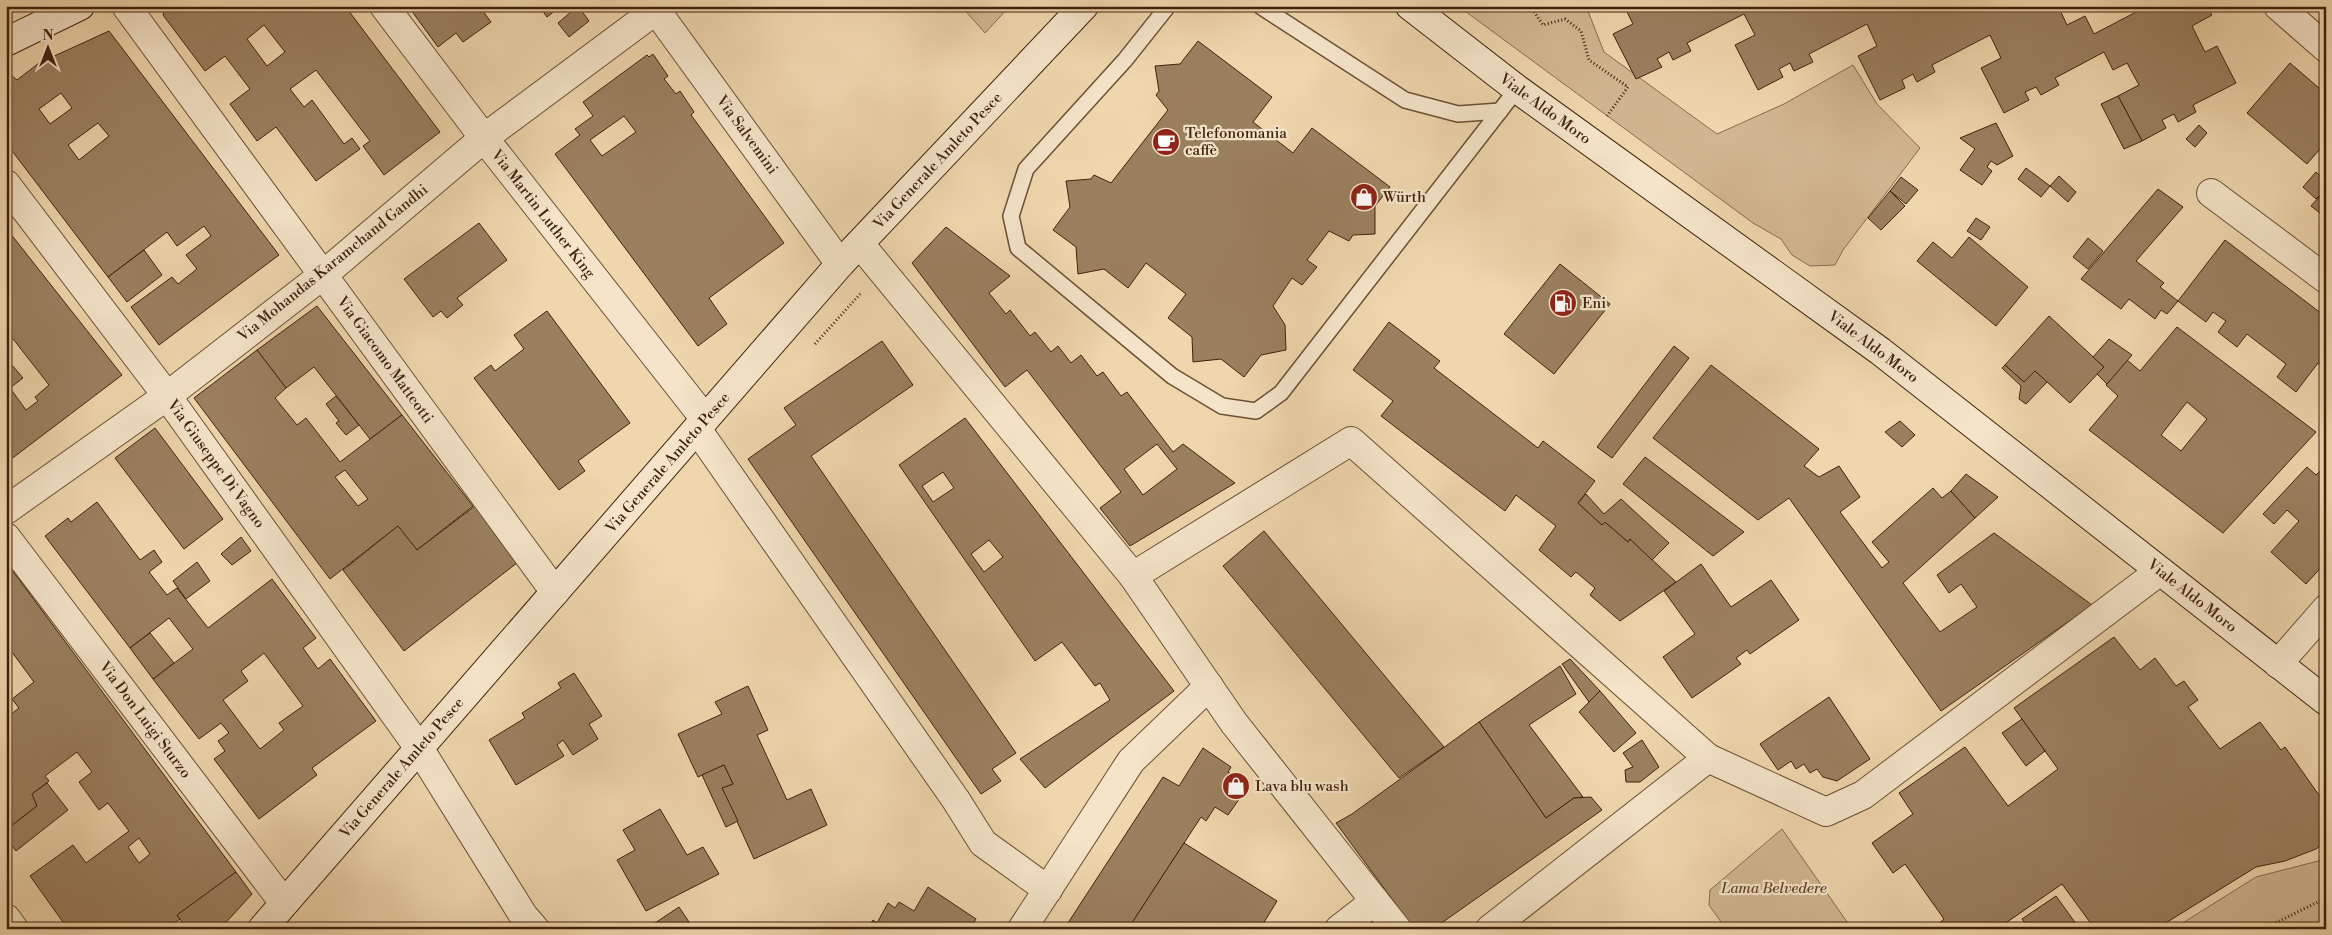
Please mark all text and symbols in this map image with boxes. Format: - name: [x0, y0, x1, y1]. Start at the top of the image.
- north arrow: [22, 22, 72, 72]
- text: N: [42, 27, 54, 45]
- street label: Viale Aldo Moro: [1495, 69, 1595, 149]
- street label: Via Generale Amleto Pesce: [869, 89, 1006, 234]
- street label: Via Salvemini: [711, 91, 782, 178]
- place label: Telefonomania caffè: [1185, 124, 1287, 160]
- cafe icon: Telefonomania caffè: [1151, 127, 1181, 157]
- street label: Via Martin Luther King: [486, 145, 599, 282]
- street label: Via Mohandas Karamchand Gandhi: [233, 180, 432, 346]
- shop icon: Würth: [1349, 182, 1379, 212]
- place label: Würth: [1382, 188, 1426, 207]
- fuel station icon: Eni: [1548, 288, 1578, 318]
- street label: Via Giacomo Matteotti: [332, 292, 438, 427]
- place label: Eni: [1582, 294, 1606, 313]
- street label: Viale Aldo Moro: [1823, 306, 1922, 387]
- street label: Via Generale Amleto Pesce: [601, 389, 734, 538]
- street label: Via Giuseppe Di Vagno: [162, 395, 269, 532]
- street label: Viale Aldo Moro: [2143, 554, 2241, 637]
- street label: Via Don Luigi Sturzo: [94, 657, 195, 782]
- street label: Via Generale Amleto Pesce: [335, 694, 468, 843]
- shop icon: Lava blu wash: [1221, 771, 1251, 801]
- place label: Lava blu wash: [1255, 777, 1349, 796]
- park label: Lama Belvedere: [1720, 879, 1827, 898]

